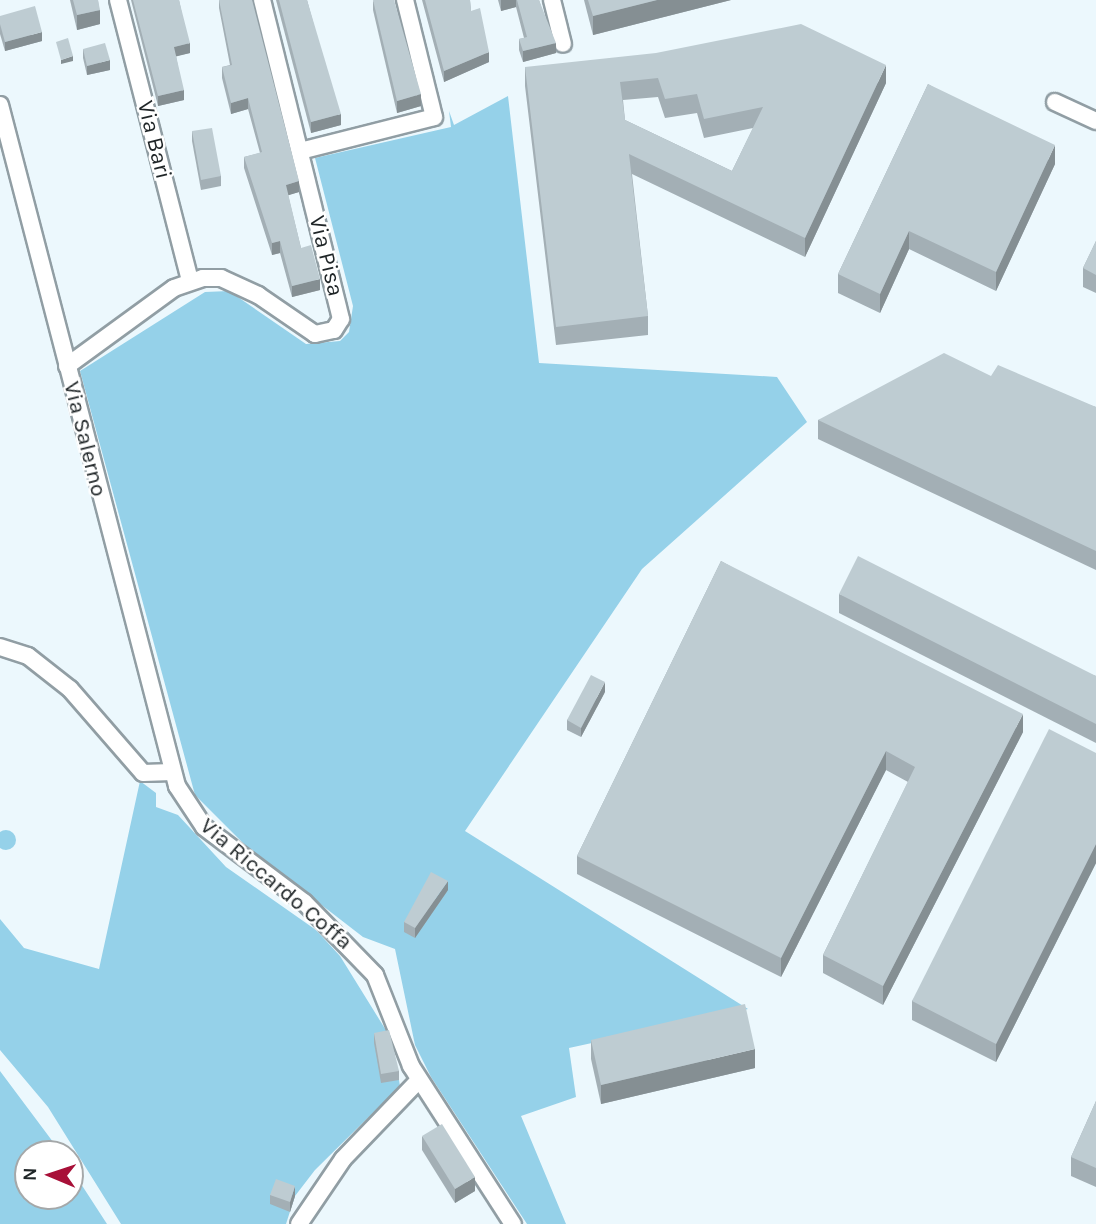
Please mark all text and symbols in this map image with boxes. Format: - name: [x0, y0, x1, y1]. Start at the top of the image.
- street label: Via Bari: [131, 98, 177, 182]
- street label: Via Pisa: [303, 213, 349, 299]
- street label: Via Salerno: [57, 379, 113, 499]
- street label: Via Riccardo Coffa: [194, 812, 358, 956]
- north arrow: [14, 1140, 84, 1210]
- text: N: [19, 1167, 41, 1182]

